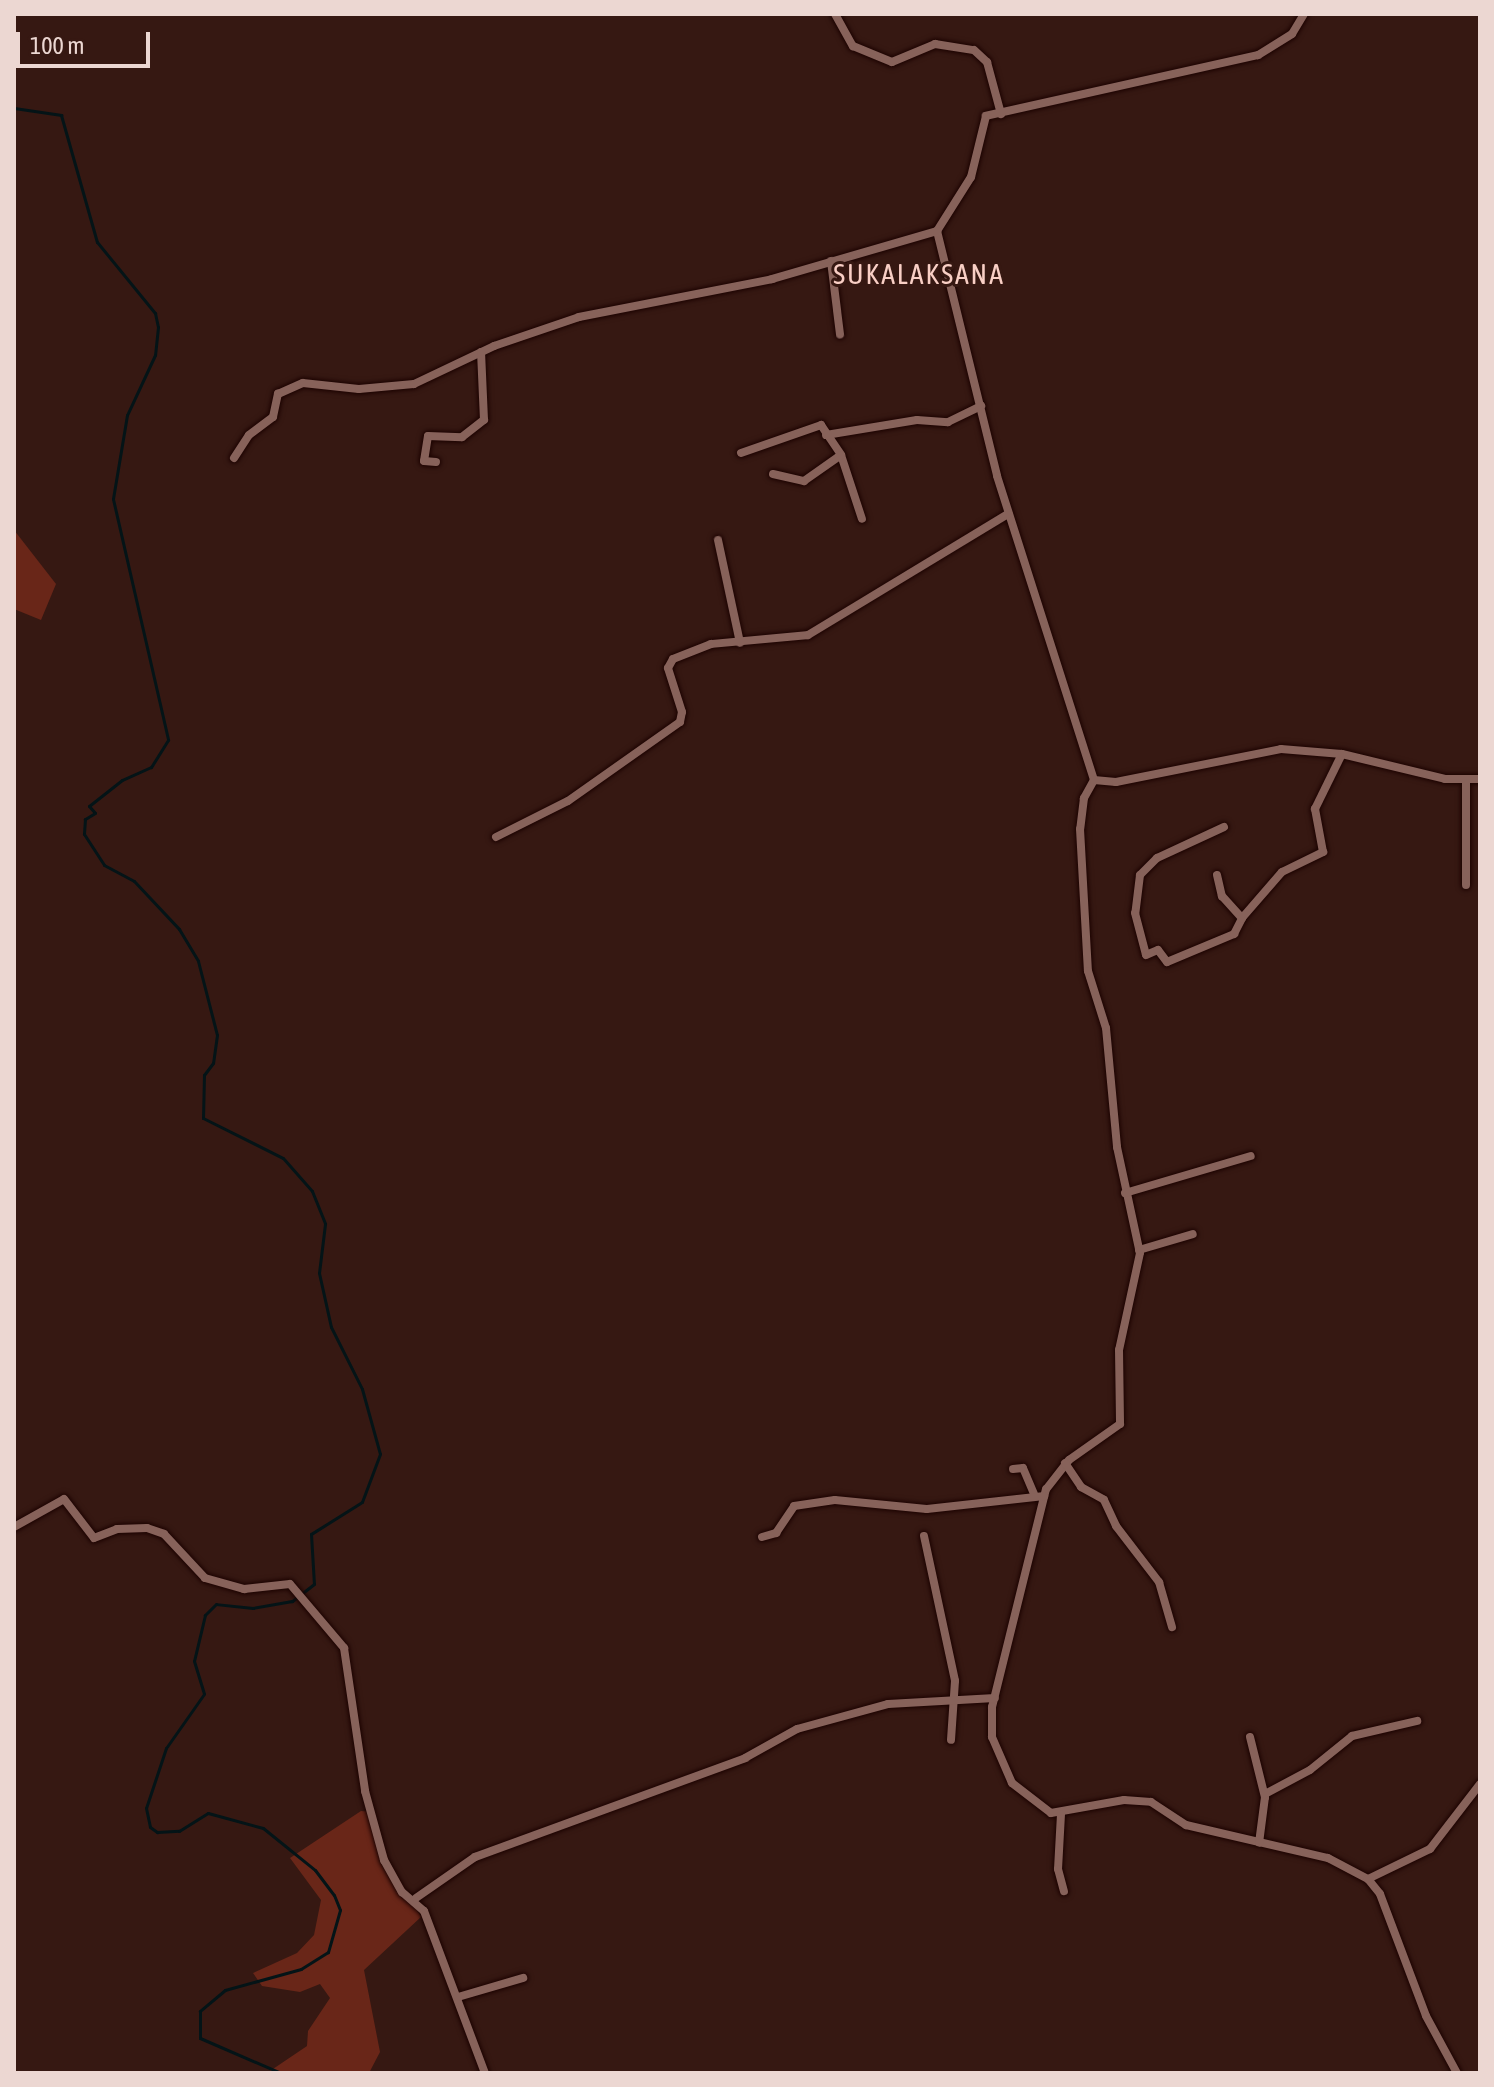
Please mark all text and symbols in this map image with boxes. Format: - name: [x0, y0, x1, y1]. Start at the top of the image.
- scale bar: [20, 16, 154, 66]
- text: 100 m: [30, 32, 84, 59]
- district label: SUKALAKSANA: [833, 257, 1005, 291]

